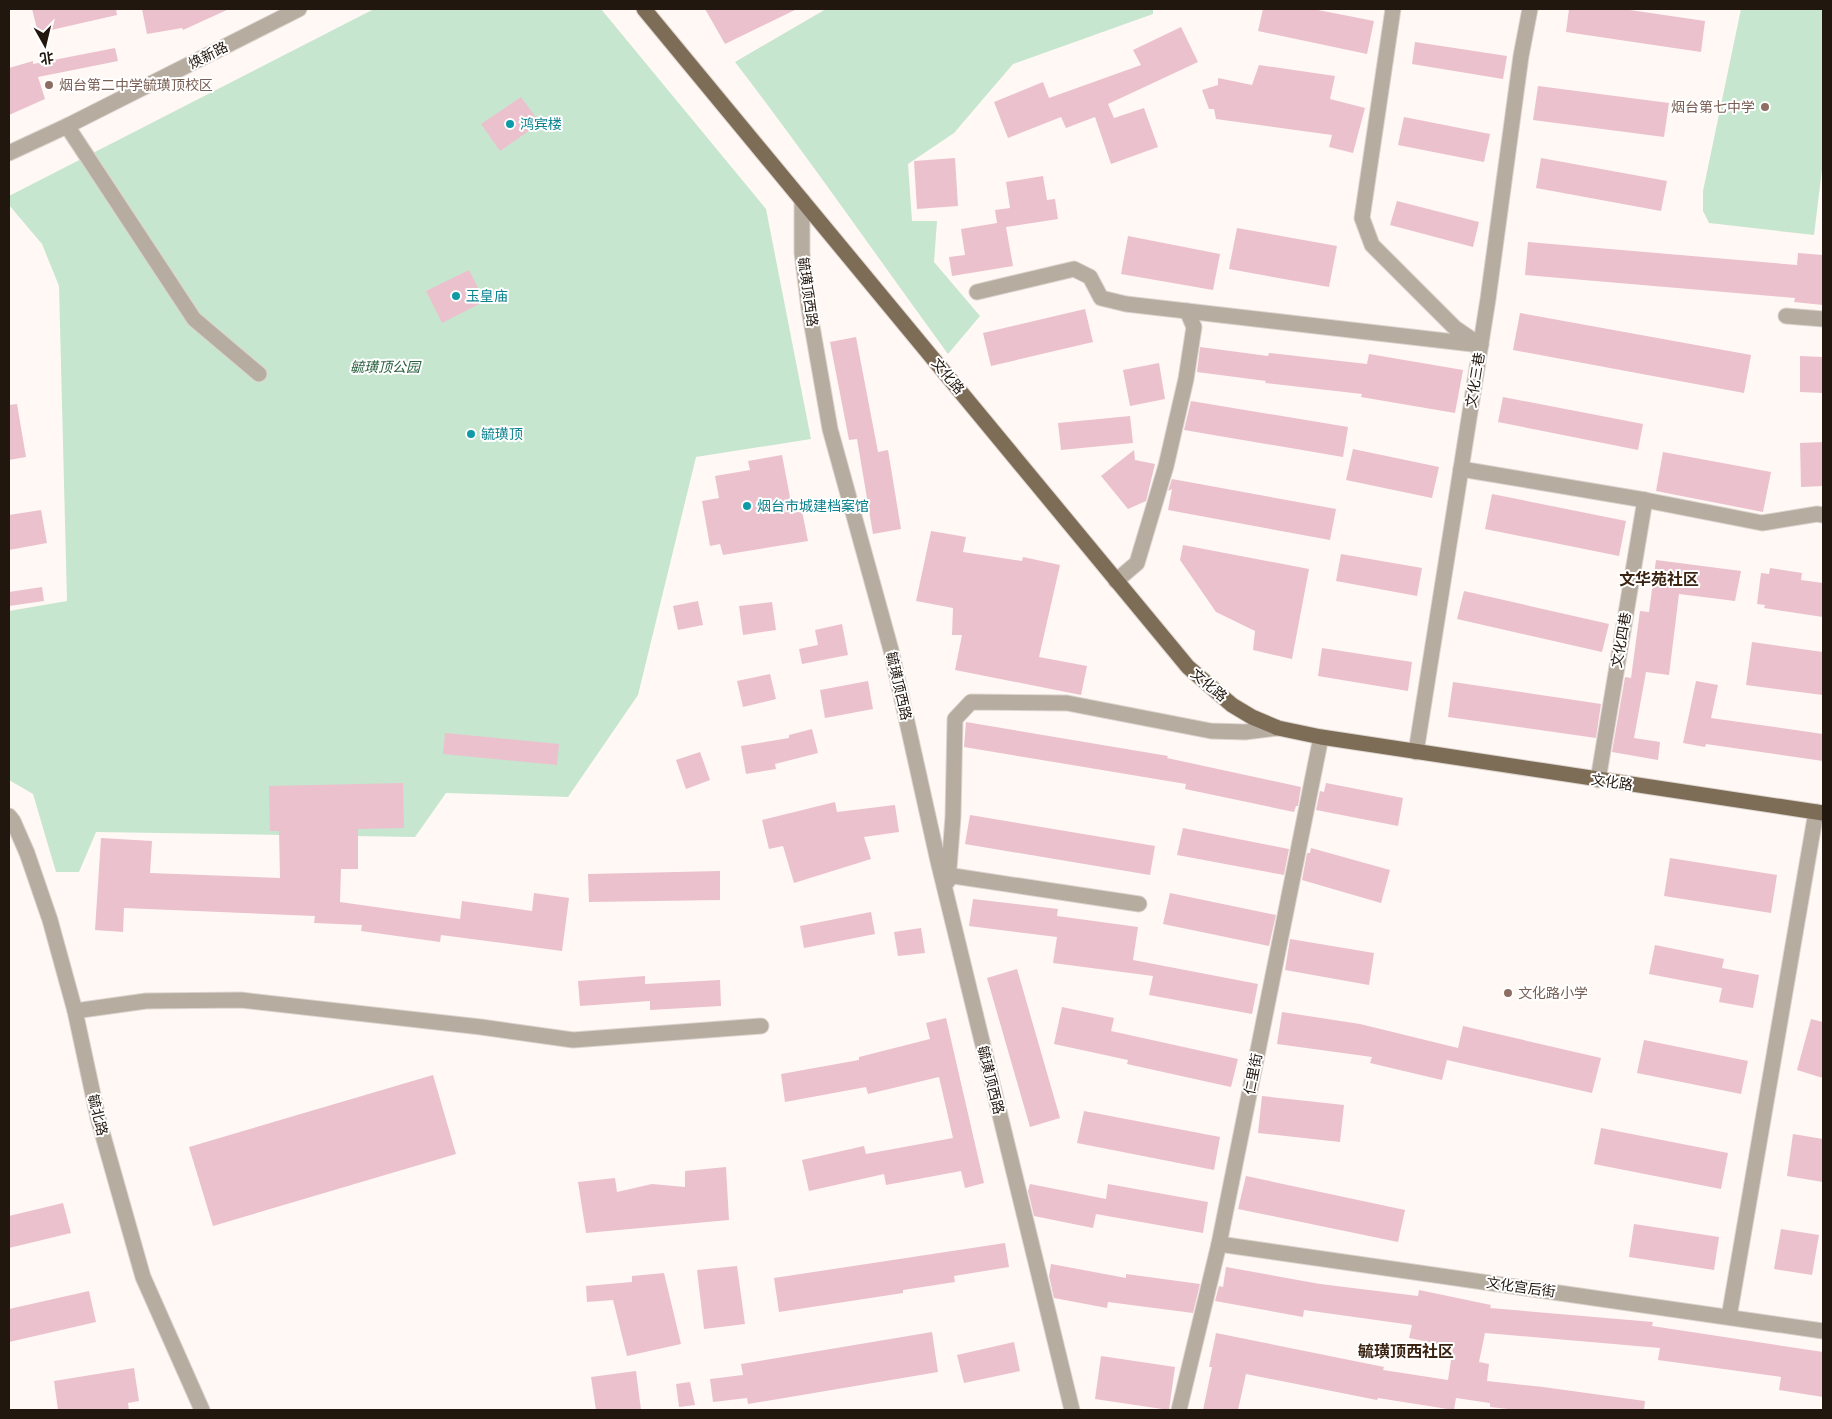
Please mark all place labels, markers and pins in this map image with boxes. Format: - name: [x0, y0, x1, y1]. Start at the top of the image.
- place label: 烟台第二中学毓璜顶校区: [59, 75, 213, 95]
- marker: 烟台第二中学毓璜顶校区: [43, 79, 55, 91]
- place label: 烟台第七中学: [1671, 97, 1755, 117]
- marker: 烟台第七中学: [1759, 101, 1771, 113]
- place label: 鸿宾楼: [520, 114, 562, 134]
- marker: 鸿宾楼: [504, 118, 516, 130]
- place label: 玉皇庙: [466, 286, 508, 306]
- marker: 玉皇庙: [450, 290, 462, 302]
- place label: 毓璜顶: [481, 424, 523, 444]
- marker: 毓璜顶: [465, 428, 477, 440]
- place label: 烟台市城建档案馆: [757, 496, 869, 516]
- marker: 烟台市城建档案馆: [741, 500, 753, 512]
- place label: 文化路小学: [1518, 983, 1588, 1003]
- marker: 文化路小学: [1502, 987, 1514, 999]

